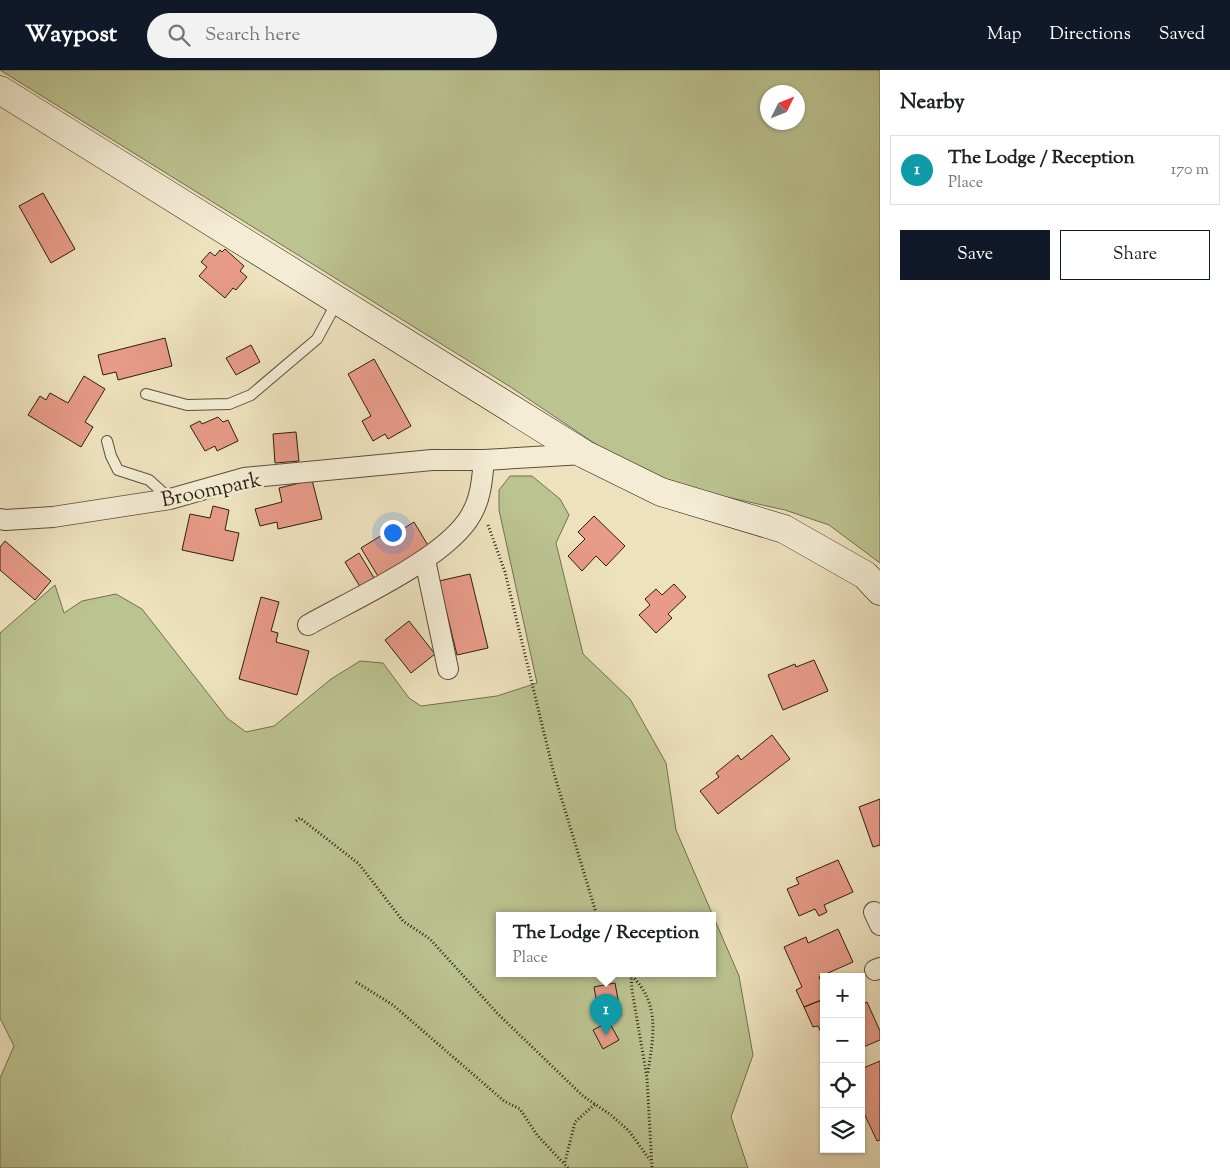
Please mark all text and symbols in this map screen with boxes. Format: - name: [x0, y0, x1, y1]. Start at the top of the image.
- search box: [147, 13, 497, 58]
- text: Waypost: [25, 18, 117, 52]
- icon: search: [165, 21, 193, 49]
- text: Search here: [205, 22, 300, 49]
- text: Map: [987, 22, 1022, 48]
- text: Directions: [1050, 22, 1131, 48]
- text: Saved: [1159, 22, 1205, 48]
- north arrow: [760, 85, 805, 130]
- text: Nearby: [900, 88, 965, 118]
- text: The Lodge / Reception: [948, 145, 1135, 172]
- text: 1: [914, 159, 920, 182]
- text: 170 m: [1171, 159, 1209, 182]
- text: Place: [948, 172, 983, 195]
- button: Save: [900, 230, 1050, 280]
- button: Share: [1060, 230, 1210, 280]
- street label: Broompark: [159, 466, 265, 516]
- your location: [380, 520, 406, 546]
- popup: [496, 912, 716, 977]
- text: The Lodge / Reception: [513, 920, 699, 947]
- text: Place: [513, 947, 548, 970]
- map controls: [820, 973, 865, 1153]
- button: +: [820, 973, 865, 1018]
- pin: 1: [590, 994, 622, 1035]
- button: −: [820, 1018, 865, 1063]
- button: locate: [820, 1063, 865, 1108]
- button: layers: [820, 1108, 865, 1153]

